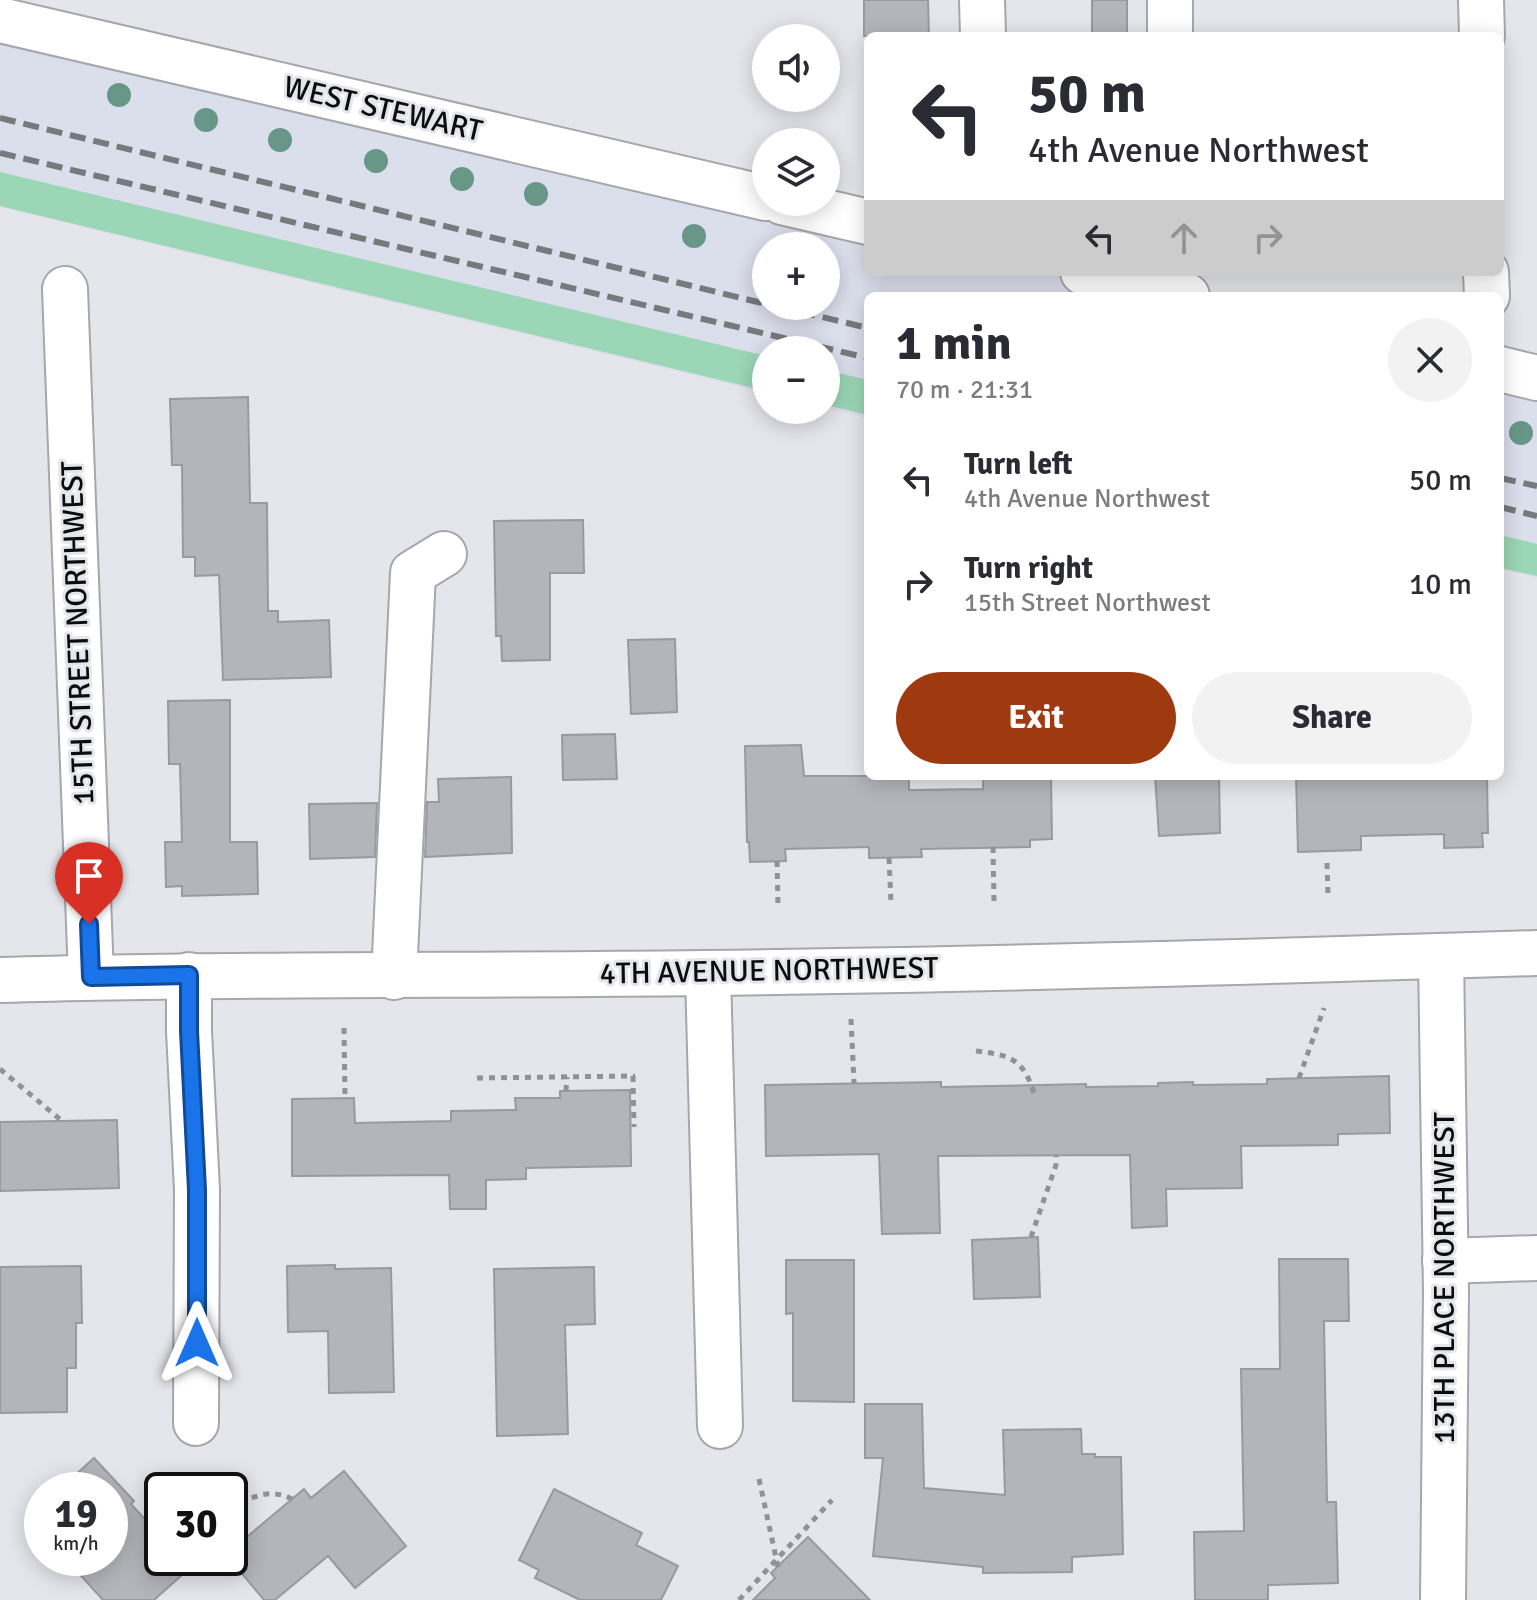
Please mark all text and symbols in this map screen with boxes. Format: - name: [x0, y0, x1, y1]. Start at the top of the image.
- map controls: [752, 24, 840, 424]
- button: sound: [752, 24, 840, 112]
- text: 50 m: [1028, 59, 1146, 128]
- icon: left: [896, 64, 1000, 168]
- street label: WEST STEWART: [280, 68, 486, 150]
- button: layers: [752, 128, 840, 216]
- text: 4th Avenue Northwest: [1028, 128, 1369, 173]
- icon: left: [1078, 216, 1122, 260]
- icon: ahead: [1162, 216, 1206, 260]
- icon: right: [1246, 216, 1290, 260]
- button: +: [752, 232, 840, 320]
- text: 1 min: [896, 314, 1012, 373]
- button: close: [1388, 318, 1472, 402]
- button: −: [752, 336, 840, 424]
- text: 70 m · 21:31: [896, 374, 1033, 406]
- text: Turn left: [964, 446, 1073, 483]
- icon: left: [896, 458, 940, 502]
- street label: 15TH STREET NORTHWEST: [54, 460, 102, 805]
- text: 50 m: [1409, 462, 1472, 499]
- text: 4th Avenue Northwest: [964, 483, 1210, 515]
- text: Turn right: [964, 550, 1093, 587]
- icon: right: [896, 562, 940, 606]
- text: 10 m: [1409, 566, 1472, 603]
- text: 15th Street Northwest: [964, 587, 1211, 619]
- button: Exit: [896, 672, 1176, 764]
- button: Share: [1192, 672, 1472, 764]
- pin: [55, 842, 123, 924]
- icon: arrive: [67, 854, 111, 898]
- street label: 4TH AVENUE NORTHWEST: [599, 950, 939, 992]
- street label: 13TH PLACE NORTHWEST: [1426, 1112, 1463, 1444]
- position arrow: [155, 1301, 239, 1385]
- speed limit sign: 30: [144, 1472, 248, 1576]
- text: 19: [54, 1489, 98, 1539]
- text: km/h: [53, 1531, 99, 1556]

